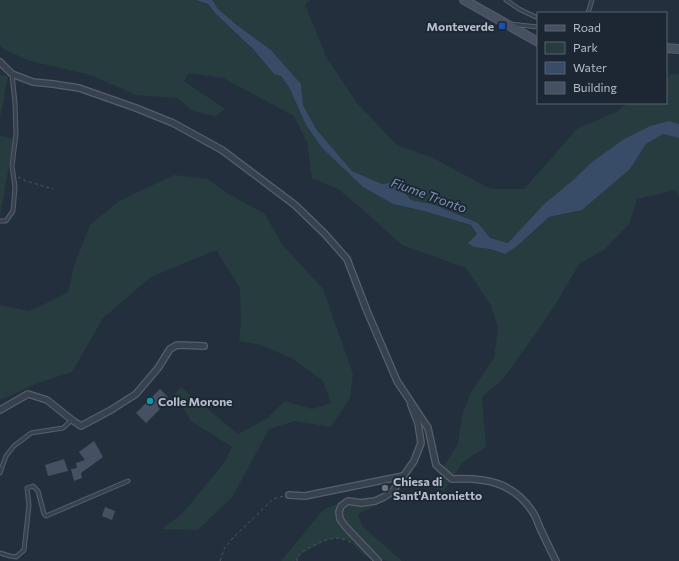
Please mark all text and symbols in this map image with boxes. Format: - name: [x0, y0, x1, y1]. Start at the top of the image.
- legend: [537, 12, 667, 104]
- place label: Monteverde: [427, 19, 494, 33]
- text: Road: [573, 20, 601, 34]
- marker: Monteverde: [497, 21, 507, 31]
- text: Park: [573, 40, 599, 54]
- text: Water: [573, 60, 607, 74]
- text: Building: [573, 80, 617, 94]
- water label: Fiume Tronto: [389, 174, 469, 216]
- place label: Colle Morone: [158, 394, 232, 408]
- marker: Colle Morone: [145, 396, 155, 406]
- place label: Chiesa di Sant'Antonietto: [393, 474, 482, 502]
- marker: Chiesa di Sant'Antonietto: [380, 483, 390, 493]

